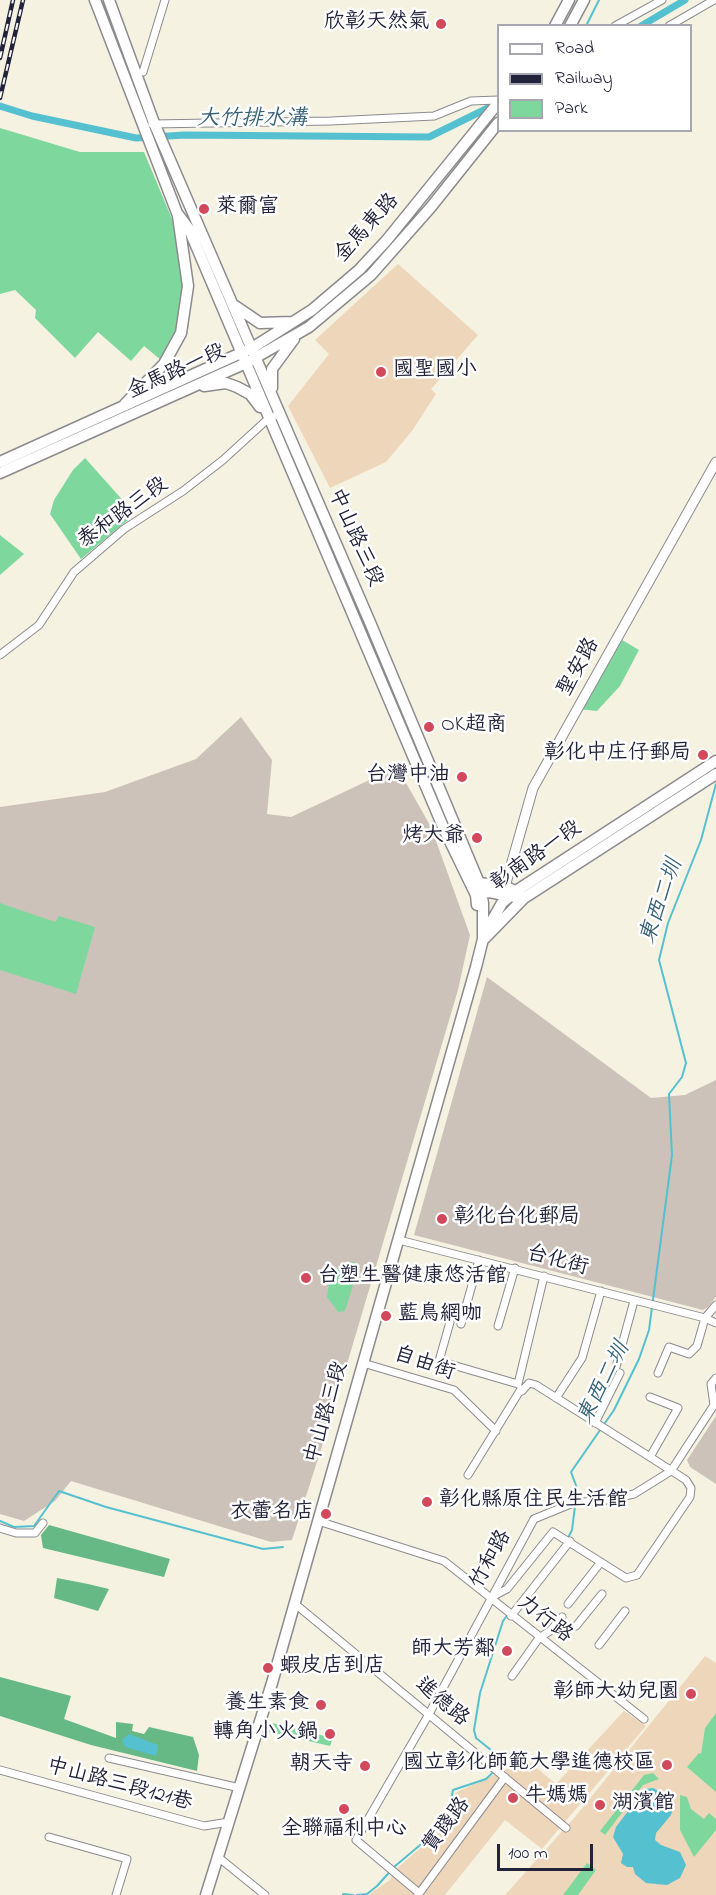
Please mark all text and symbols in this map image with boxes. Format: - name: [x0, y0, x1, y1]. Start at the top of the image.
- place label: 欣彰天然氣: [324, 11, 429, 37]
- marker: 欣彰天然氣: [434, 17, 448, 31]
- legend: [497, 24, 692, 132]
- text: Road: [555, 36, 594, 62]
- text: Railway: [555, 66, 612, 92]
- text: Park: [555, 96, 588, 122]
- water label: 大竹排水溝: [197, 107, 307, 133]
- street label: 金馬東路: [331, 189, 405, 269]
- place label: 萊爾富: [216, 196, 279, 222]
- marker: 萊爾富: [197, 202, 211, 216]
- street label: 金馬路一段: [124, 340, 230, 406]
- place label: 國聖國小: [393, 359, 477, 385]
- marker: 國聖國小: [374, 365, 388, 379]
- street label: 泰和路三段: [74, 473, 174, 555]
- street label: 中山路三段: [321, 485, 387, 591]
- street label: 聖安路: [554, 634, 606, 702]
- place label: OK超商: [441, 714, 507, 740]
- marker: OK超商: [422, 720, 436, 734]
- place label: 彰化中庄仔郵局: [544, 742, 691, 768]
- marker: 彰化中庄仔郵局: [696, 748, 710, 762]
- place label: 台灣中油: [366, 764, 450, 790]
- marker: 台灣中油: [455, 770, 469, 784]
- street label: 彰南路一段: [487, 817, 587, 897]
- place label: 烤大爺: [402, 825, 465, 851]
- marker: 烤大爺: [470, 831, 484, 845]
- water label: 東西二圳: [636, 856, 690, 948]
- place label: 彰化台化郵局: [454, 1206, 580, 1232]
- marker: 彰化台化郵局: [435, 1212, 449, 1226]
- street label: 台化街: [523, 1242, 591, 1282]
- place label: 台塑生醫健康悠活館: [318, 1265, 507, 1291]
- marker: 台塑生醫健康悠活館: [299, 1271, 313, 1285]
- place label: 藍鳥網咖: [398, 1303, 482, 1329]
- marker: 藍鳥網咖: [379, 1309, 393, 1323]
- water label: 東西二圳: [573, 1339, 637, 1429]
- street label: 自由街: [390, 1343, 458, 1387]
- street label: 中山路三段: [301, 1359, 355, 1467]
- place label: 彰化縣原住民生活館: [439, 1489, 628, 1515]
- marker: 彰化縣原住民生活館: [420, 1495, 434, 1509]
- place label: 衣蕾名店: [230, 1501, 314, 1527]
- marker: 衣蕾名店: [319, 1507, 333, 1521]
- street label: 竹和路: [466, 1526, 518, 1594]
- street label: 力行路: [511, 1591, 577, 1649]
- place label: 師大芳鄰: [411, 1638, 495, 1664]
- marker: 師大芳鄰: [500, 1644, 514, 1658]
- place label: 蝦皮店到店: [280, 1655, 385, 1681]
- marker: 蝦皮店到店: [261, 1661, 275, 1675]
- street label: 進德路: [409, 1673, 473, 1733]
- place label: 彰師大幼兒園: [553, 1681, 679, 1707]
- marker: 彰師大幼兒園: [684, 1687, 698, 1701]
- place label: 養生素食: [225, 1692, 309, 1718]
- marker: 養生素食: [314, 1698, 328, 1712]
- place label: 轉角小火鍋: [213, 1721, 318, 1747]
- marker: 轉角小火鍋: [323, 1727, 337, 1741]
- place label: 國立彰化師範大學進德校區: [403, 1752, 655, 1778]
- place label: 朝天寺: [290, 1753, 353, 1779]
- street label: 中山路三段121巷: [43, 1754, 195, 1818]
- marker: 國立彰化師範大學進德校區: [660, 1758, 674, 1772]
- marker: 朝天寺: [358, 1759, 372, 1773]
- place label: 牛媽媽: [525, 1785, 588, 1811]
- marker: 牛媽媽: [506, 1791, 520, 1805]
- place label: 湖濱館: [612, 1792, 675, 1818]
- street label: 實踐路: [419, 1793, 477, 1859]
- marker: 湖濱館: [593, 1798, 607, 1812]
- marker: 全聯福利中心: [337, 1802, 351, 1816]
- place label: 全聯福利中心: [281, 1818, 407, 1844]
- scale bar: [500, 1832, 596, 1870]
- text: 100 m: [508, 1841, 548, 1867]

